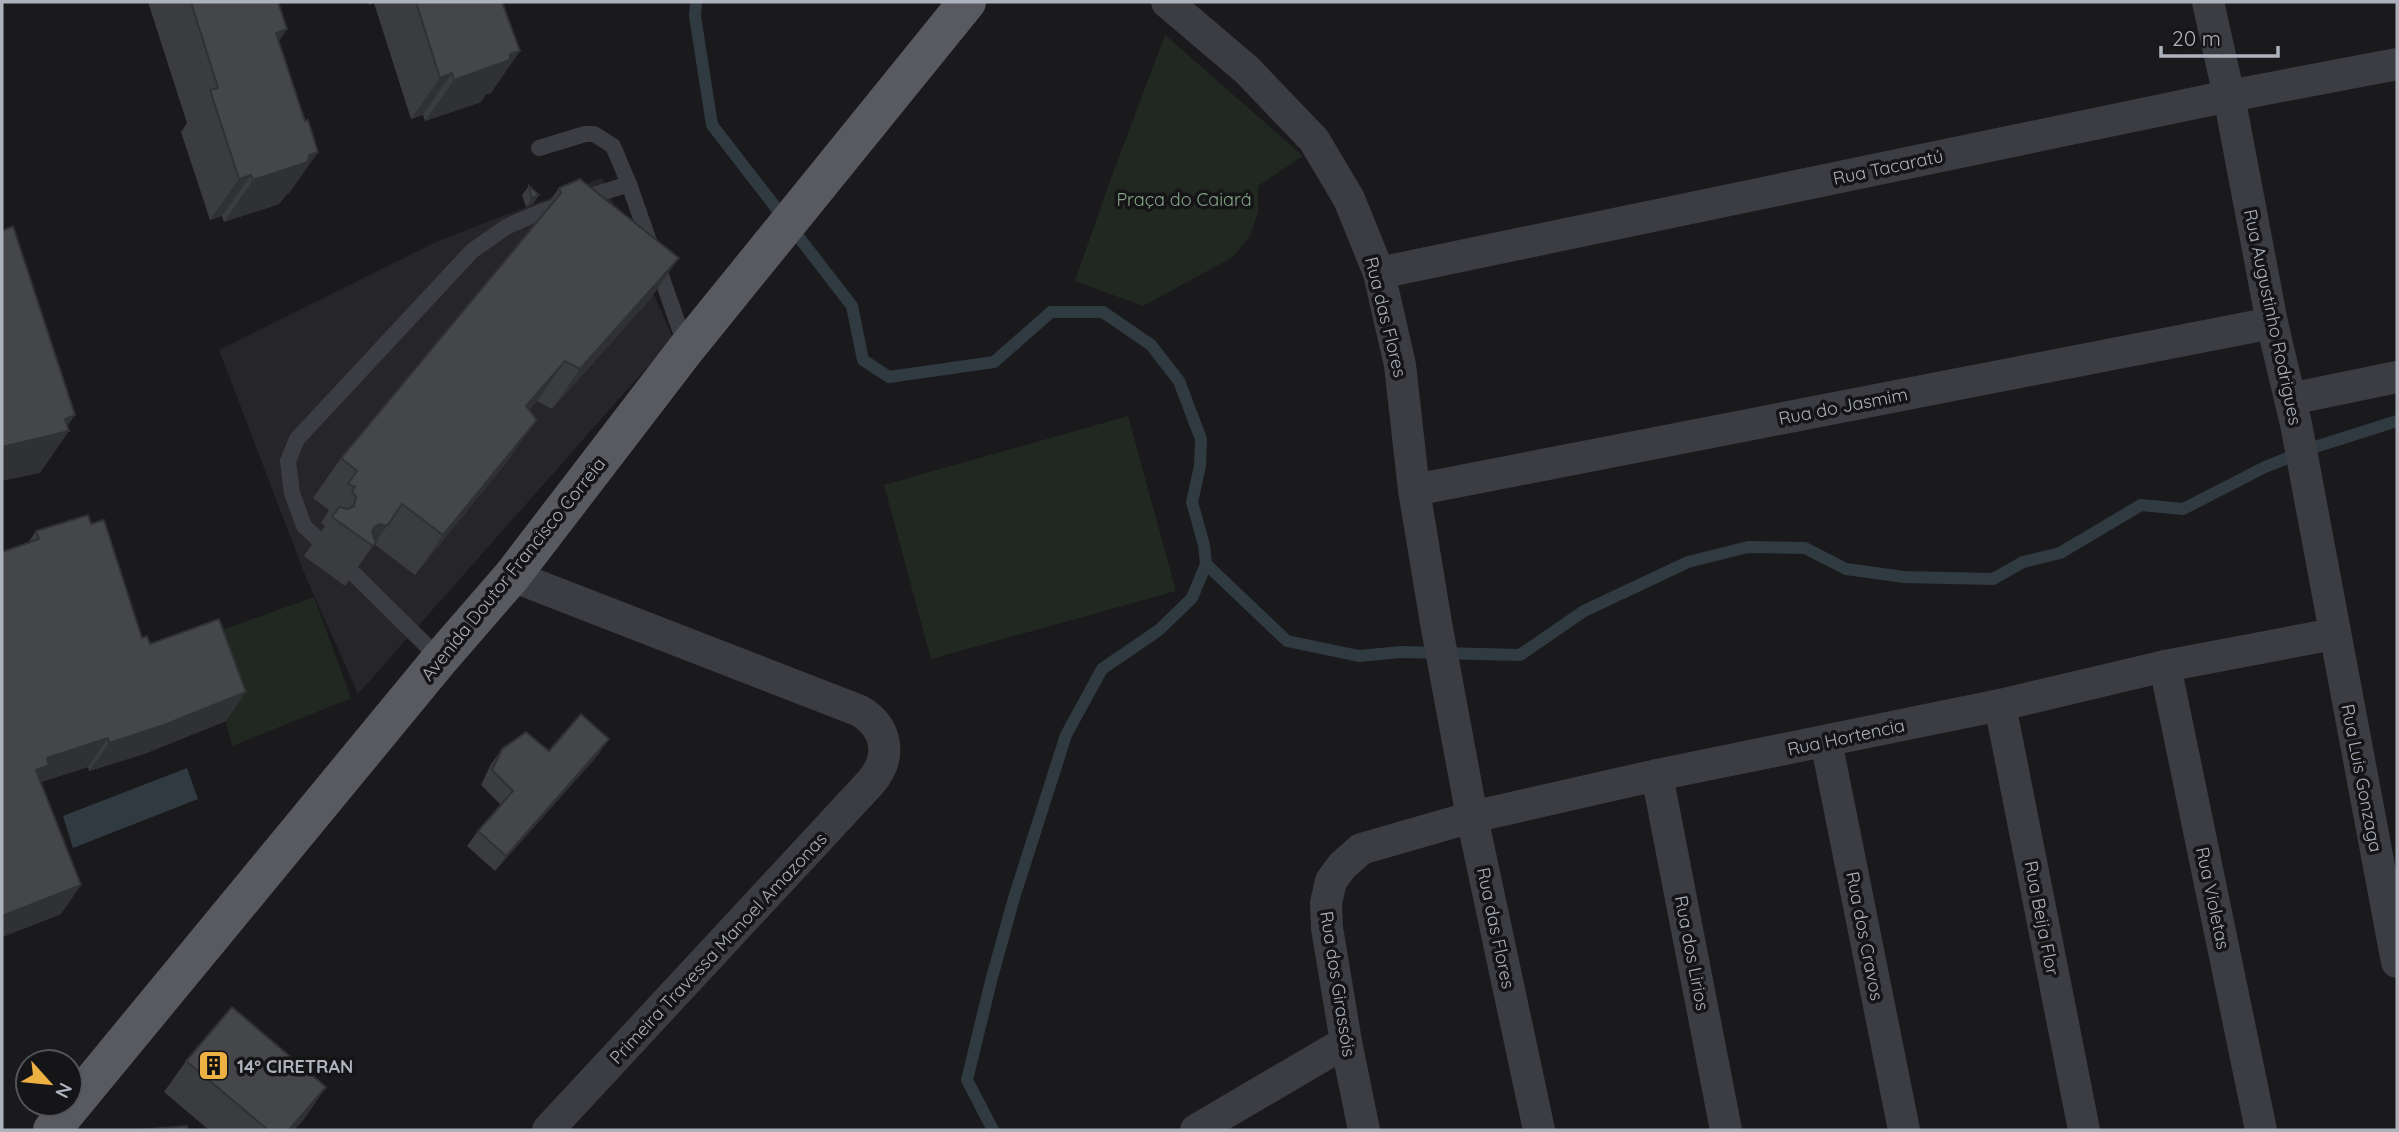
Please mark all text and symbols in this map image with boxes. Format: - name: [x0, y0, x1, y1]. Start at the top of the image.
- scale bar: [2161, 14, 2278, 58]
- text: 20 m: [2172, 25, 2221, 51]
- street label: Rua Tacaratú: [1831, 144, 1945, 190]
- park label: Praça do Caiará: [1116, 188, 1252, 211]
- street label: Rua Augustinho Rodrigues: [2239, 207, 2307, 427]
- street label: Rua das Flores: [1360, 254, 1412, 380]
- street label: Rua do Jasmim: [1777, 382, 1909, 430]
- street label: Avenida Doutor Francisco Correia: [416, 453, 610, 685]
- street label: Rua Luis Gonzaga: [2336, 702, 2388, 854]
- street label: Rua Hortencia: [1785, 713, 1907, 761]
- street label: Primeira Travessa Manoel Amazonas: [604, 827, 832, 1069]
- street label: Rua Violetas: [2191, 845, 2235, 951]
- street label: Rua Beija Flor: [2020, 859, 2064, 977]
- street label: Rua das Flores: [1472, 865, 1520, 991]
- street label: Rua dos Cravos: [1841, 870, 1889, 1002]
- street label: Rua dos Lirios: [1670, 894, 1714, 1012]
- street label: Rua dos Girassóis: [1315, 910, 1361, 1058]
- north arrow: [14, 1048, 84, 1118]
- building icon: 14º CIRETRAN: [197, 1049, 231, 1083]
- place label: 14º CIRETRAN: [237, 1055, 353, 1078]
- text: N: [50, 1079, 78, 1102]

